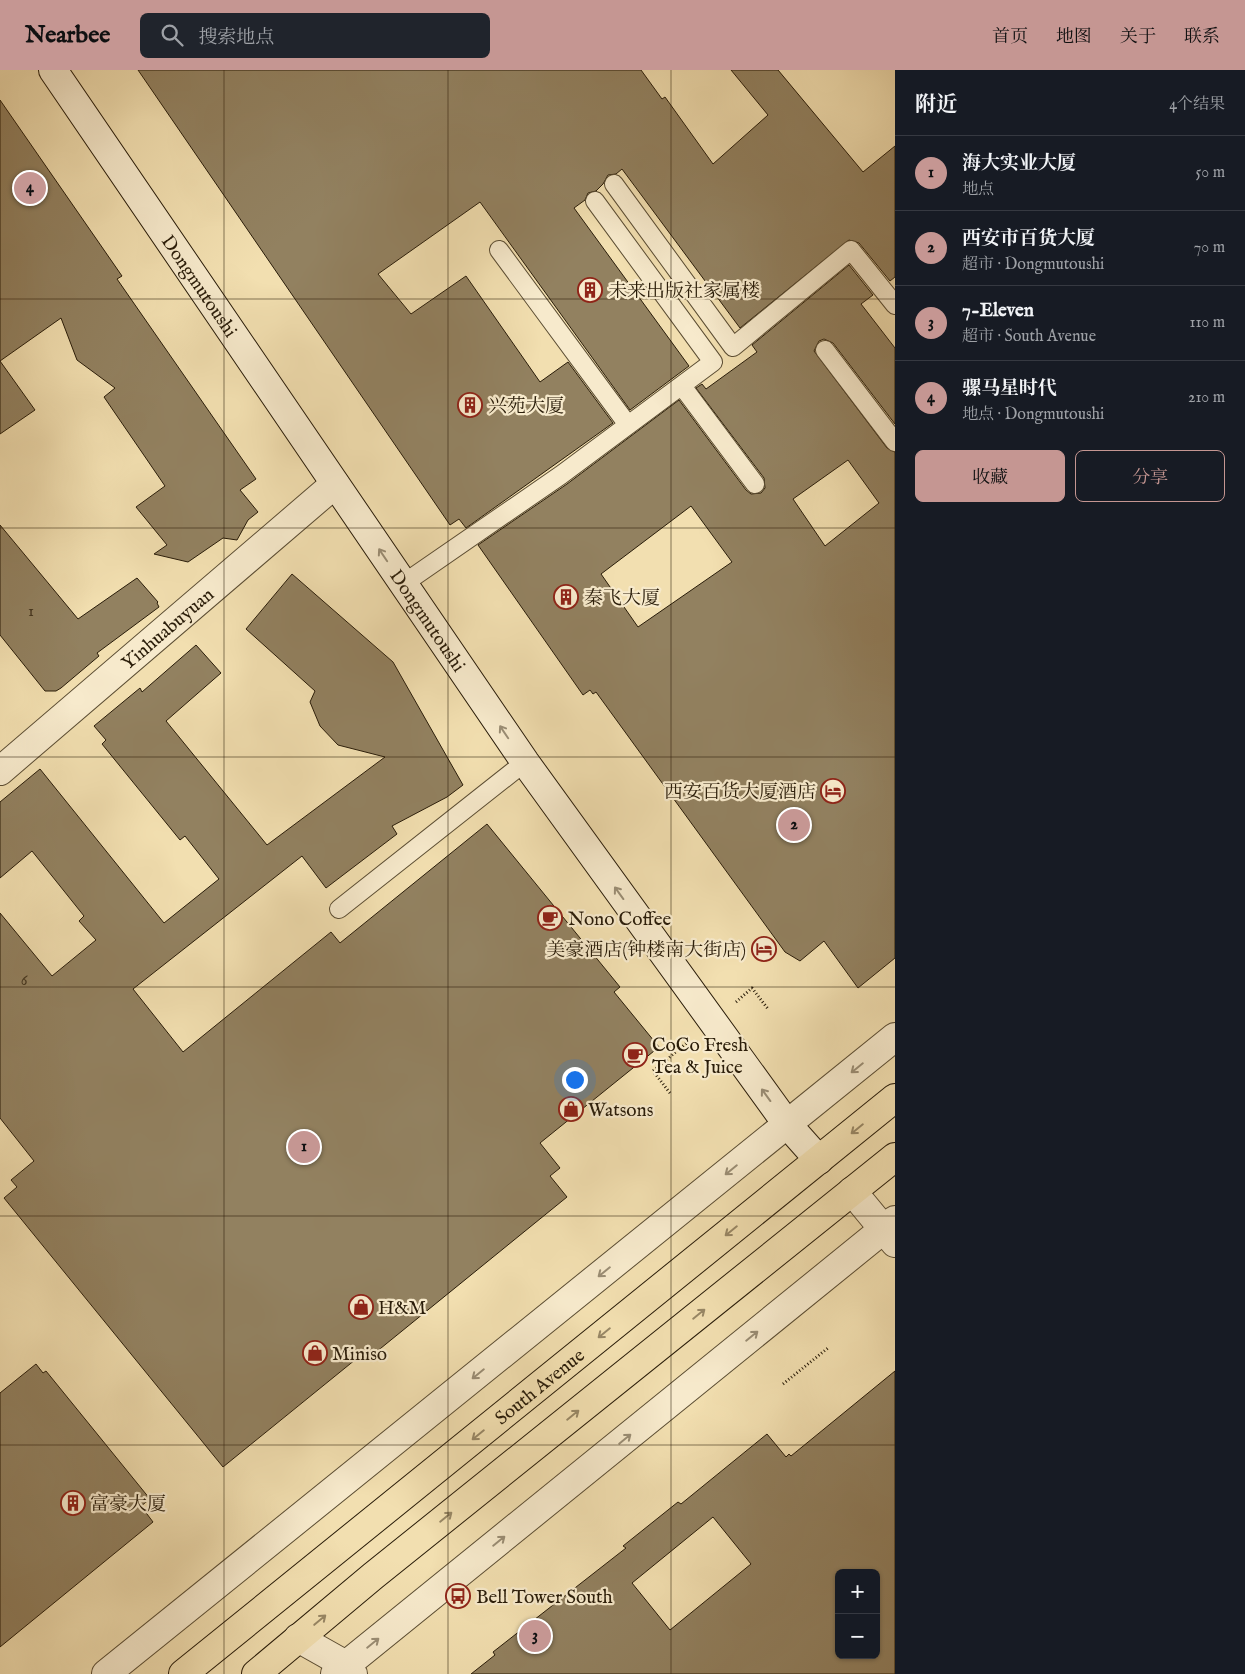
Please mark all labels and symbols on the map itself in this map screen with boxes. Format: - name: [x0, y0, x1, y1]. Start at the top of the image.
- pin: 4: [14, 169, 46, 207]
- street label: Dongmutoushi: [155, 231, 242, 343]
- building icon: 未来出版社家属楼: [577, 277, 603, 303]
- place label: 未来出版社家属楼: [608, 280, 760, 304]
- building icon: 兴苑大厦: [457, 392, 483, 418]
- place label: 兴苑大厦: [488, 395, 564, 419]
- one-way arrow: [378, 548, 388, 562]
- street label: Dongmutoushi: [383, 566, 470, 677]
- street label: Yinhuabuyuan: [117, 583, 219, 676]
- building icon: 秦飞大厦: [553, 584, 579, 610]
- place label: 秦飞大厦: [584, 587, 660, 611]
- house number: 1: [28, 602, 34, 622]
- one-way arrow: [499, 725, 510, 739]
- hotel icon: 西安百货大厦酒店: [820, 778, 846, 804]
- place label: 西安百货大厦酒店: [664, 781, 816, 805]
- pin: 2: [778, 806, 810, 844]
- one-way arrow: [614, 886, 625, 900]
- cafe icon: Nono Coffee: [537, 905, 563, 931]
- place label: Nono Coffee: [568, 908, 671, 932]
- hotel icon: 美豪酒店(钟楼南大街店): [751, 936, 777, 962]
- place label: 美豪酒店(钟楼南大街店): [546, 939, 746, 963]
- house number: 6: [21, 971, 28, 991]
- place label: CoCo Fresh Tea & Juice: [652, 1034, 748, 1080]
- cafe icon: CoCo Fresh Tea & Juice: [622, 1042, 648, 1068]
- one-way arrow: [851, 1062, 864, 1073]
- your location: [562, 1067, 588, 1093]
- one-way arrow: [761, 1088, 771, 1102]
- shop icon: Watsons: [558, 1096, 584, 1122]
- place label: Watsons: [588, 1099, 653, 1123]
- one-way arrow: [851, 1123, 864, 1134]
- pin: 1: [288, 1128, 320, 1166]
- one-way arrow: [724, 1164, 737, 1175]
- one-way arrow: [725, 1226, 738, 1237]
- one-way arrow: [598, 1266, 611, 1277]
- shop icon: H&M: [348, 1294, 374, 1320]
- place label: H&M: [378, 1297, 427, 1321]
- one-way arrow: [693, 1308, 706, 1319]
- one-way arrow: [598, 1328, 611, 1339]
- one-way arrow: [745, 1331, 758, 1342]
- shop icon: Miniso: [302, 1340, 328, 1366]
- place label: Miniso: [332, 1343, 387, 1367]
- street label: South Avenue: [491, 1344, 590, 1431]
- one-way arrow: [472, 1368, 485, 1379]
- one-way arrow: [566, 1410, 579, 1421]
- one-way arrow: [472, 1430, 485, 1441]
- one-way arrow: [619, 1433, 632, 1444]
- building icon: 富豪大厦: [60, 1490, 86, 1516]
- place label: 富豪大厦: [90, 1493, 166, 1517]
- one-way arrow: [439, 1512, 452, 1523]
- one-way arrow: [492, 1536, 505, 1547]
- bus stop icon: Bell Tower South: [445, 1583, 471, 1609]
- place label: Bell Tower South: [476, 1586, 613, 1610]
- one-way arrow: [313, 1614, 326, 1625]
- pin: 3: [519, 1617, 551, 1655]
- one-way arrow: [366, 1638, 379, 1649]

